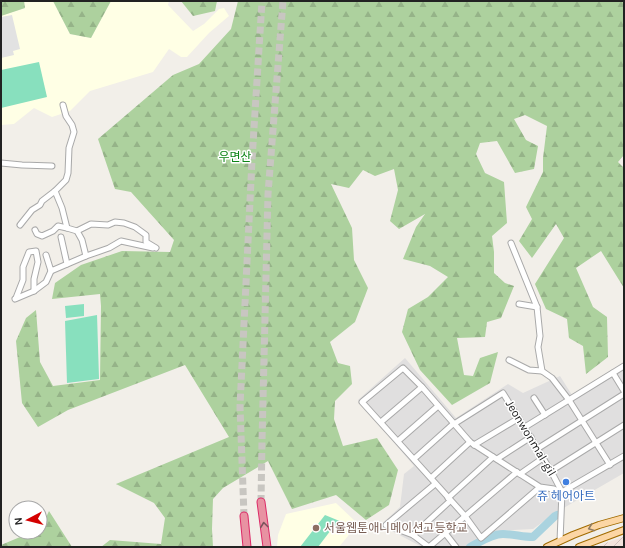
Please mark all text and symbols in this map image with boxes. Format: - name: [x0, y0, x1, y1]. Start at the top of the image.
- park label: 우면산: [218, 150, 252, 164]
- street label: Jeonwonmal-gil: [503, 397, 559, 479]
- marker: 쥬 헤어아트: [561, 477, 571, 487]
- place label: 쥬 헤어아트: [537, 489, 595, 503]
- north arrow: [8, 500, 48, 540]
- text: N: [12, 516, 26, 526]
- place label: 서울웹툰애니메이션고등학교: [324, 521, 468, 535]
- one-way arrow: [260, 522, 269, 528]
- marker: 서울웹툰애니메이션고등학교: [311, 523, 321, 533]
- one-way arrow: [588, 523, 595, 531]

